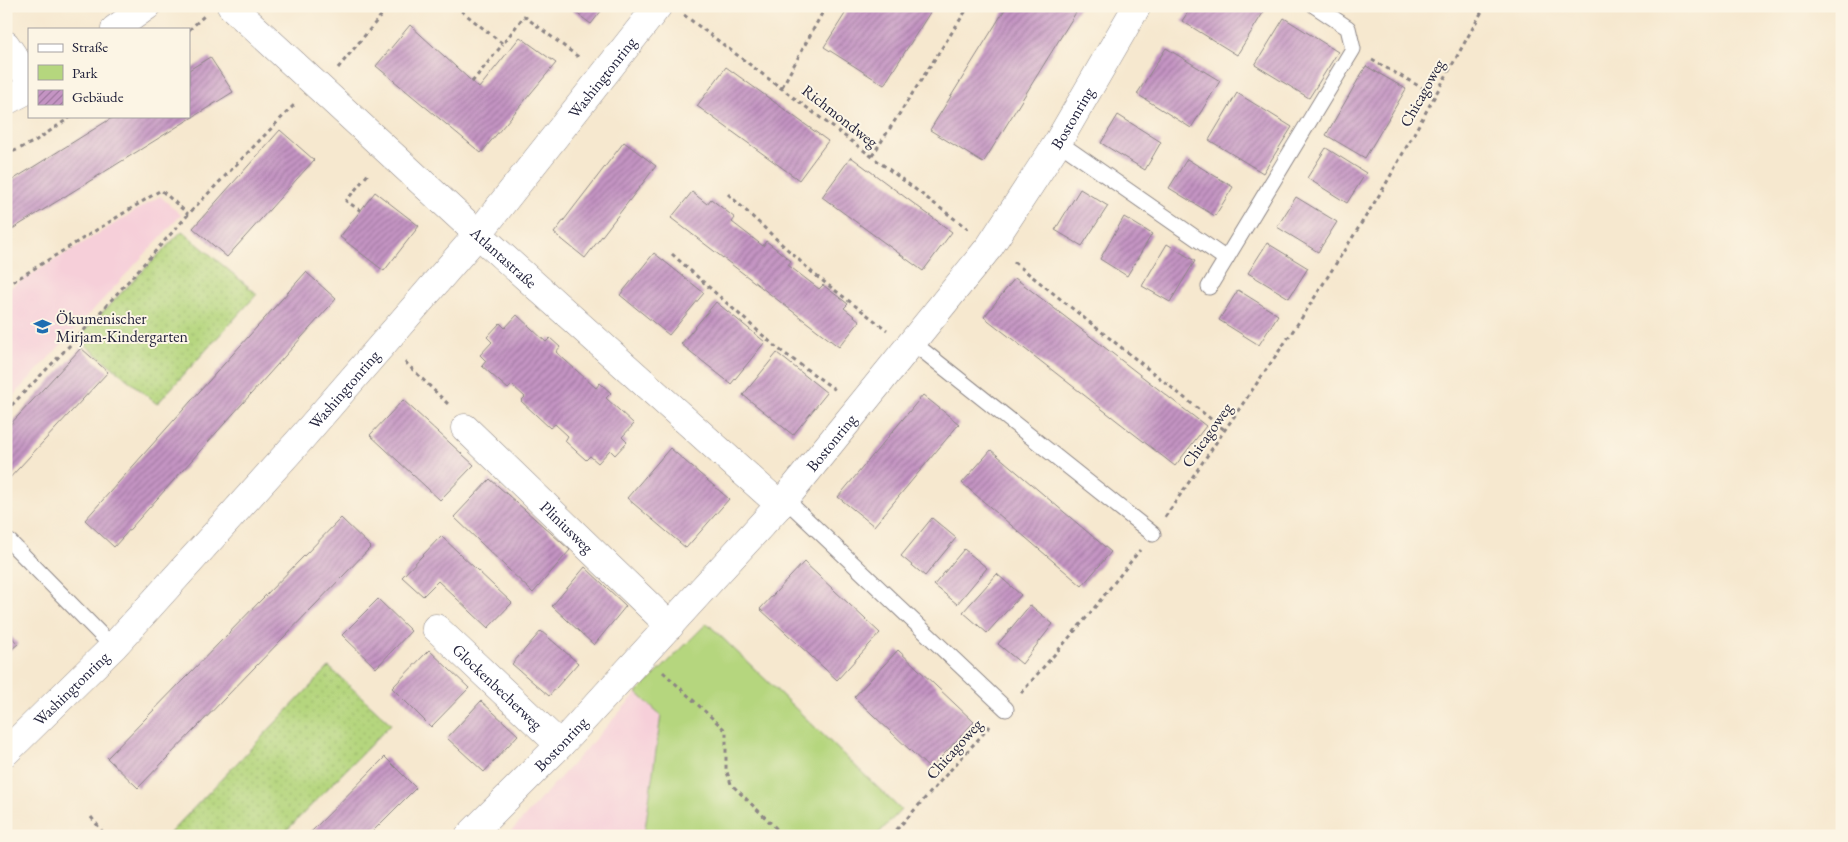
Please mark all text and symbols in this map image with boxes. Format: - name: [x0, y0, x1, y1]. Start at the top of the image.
- legend: [28, 28, 190, 118]
- street label: Washingtonring: [563, 31, 641, 122]
- text: Straße: [72, 37, 108, 56]
- street label: Chicagoweg: [1395, 54, 1450, 131]
- text: Park: [72, 63, 99, 82]
- street label: Richmondweg: [798, 80, 883, 153]
- street label: Bostonring: [1046, 82, 1099, 153]
- text: Gebäude: [72, 87, 124, 106]
- street label: Atlantastraße: [465, 221, 542, 293]
- place label: Ökumenischer Mirjam-Kindergarten: [56, 308, 188, 347]
- school or university icon: Ökumenischer Mirjam-Kindergarten: [32, 317, 52, 337]
- street label: Washingtonring: [304, 344, 385, 433]
- street label: Chicagoweg: [1177, 398, 1238, 472]
- street label: Bostonring: [801, 408, 861, 476]
- street label: Pliniusweg: [536, 496, 599, 558]
- street label: Glockenbecherweg: [448, 639, 548, 735]
- street label: Washingtonring: [29, 646, 114, 730]
- street label: Bostonring: [529, 711, 592, 776]
- street label: Chicagoweg: [921, 713, 987, 784]

